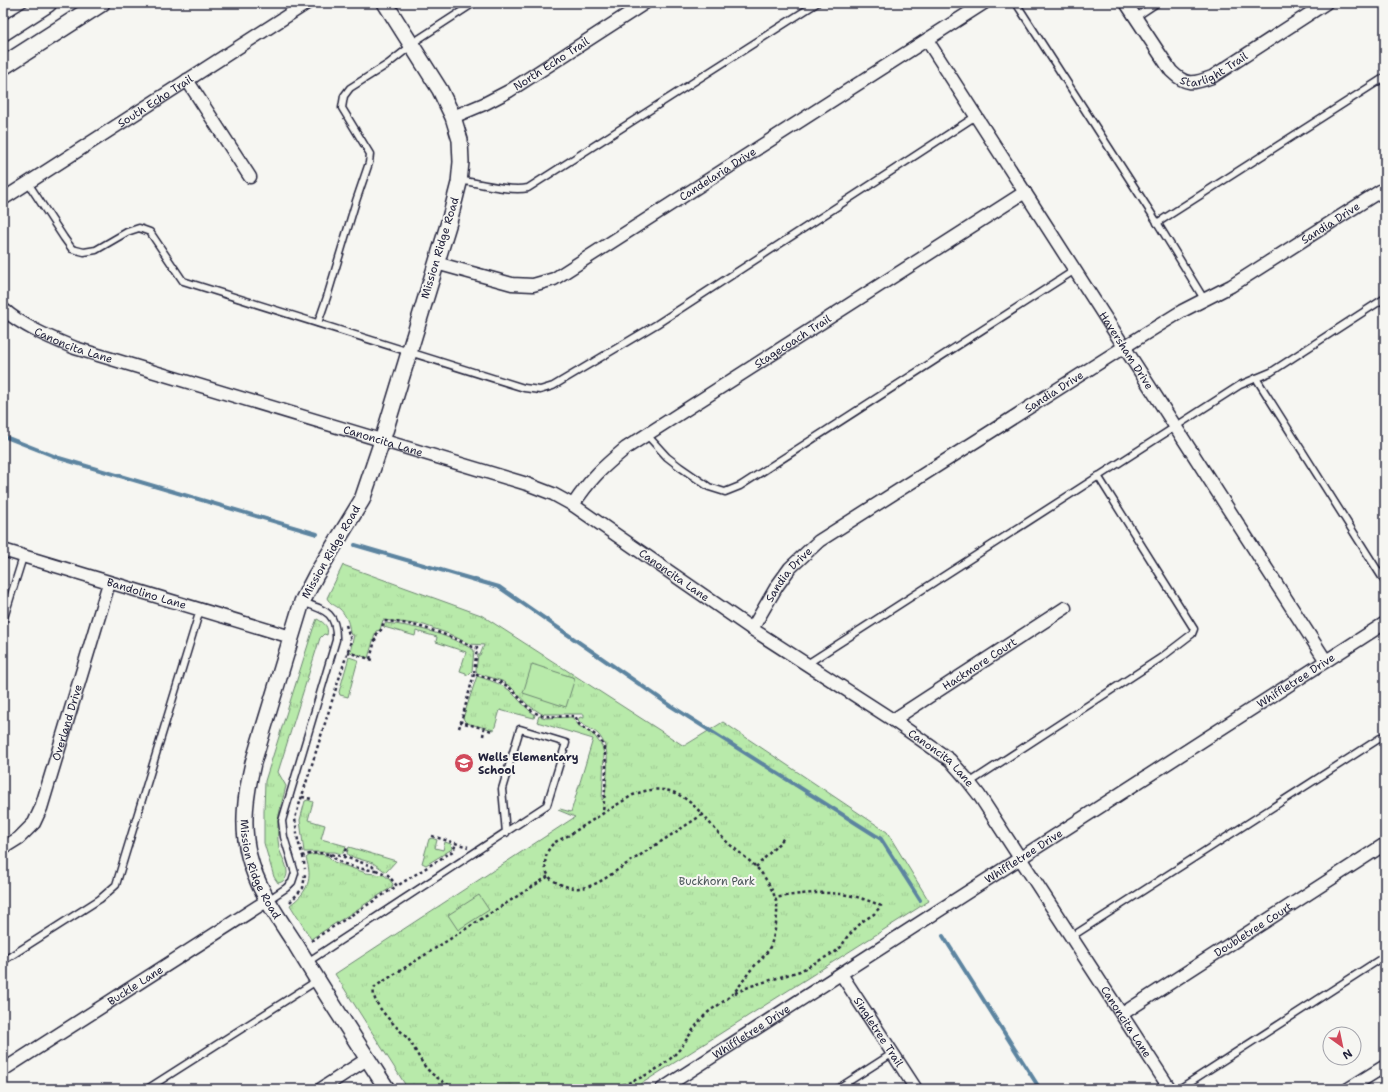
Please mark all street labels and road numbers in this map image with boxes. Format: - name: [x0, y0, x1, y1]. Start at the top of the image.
- street label: North Echo Trail: [510, 33, 593, 94]
- street label: Starlight Trail: [1177, 48, 1251, 90]
- street label: South Echo Trail: [115, 71, 196, 131]
- street label: Candelaria Drive: [676, 144, 759, 204]
- street label: Mission Ridge Road: [417, 195, 463, 301]
- street label: Sandia Drive: [1298, 198, 1363, 247]
- street label: Haversham Drive: [1096, 309, 1157, 392]
- street label: Stagecoach Trail: [751, 311, 834, 371]
- street label: Canoncita Lane: [32, 323, 115, 366]
- street label: Sandia Drive: [1022, 367, 1086, 416]
- street label: Canoncita Lane: [341, 422, 425, 460]
- street label: Mission Ridge Road: [298, 503, 364, 601]
- street label: Sandia Drive: [762, 544, 815, 605]
- street label: Canoncita Lane: [636, 545, 712, 605]
- street label: Bandolino Lane: [105, 574, 188, 612]
- street label: Hackmore Court: [939, 634, 1020, 694]
- street label: Whiffletree Drive: [1254, 650, 1338, 711]
- street label: Overland Drive: [48, 682, 85, 763]
- street label: Canoncita Lane: [905, 725, 977, 790]
- street label: Mission Ridge Road: [237, 819, 285, 922]
- street label: Whiffletree Drive: [982, 825, 1065, 887]
- street label: Doubletree Court: [1211, 898, 1295, 960]
- street label: Buckle Lane: [105, 962, 166, 1009]
- street label: Canoncita Lane: [1098, 983, 1155, 1060]
- street label: Singletree Trail: [850, 994, 907, 1070]
- street label: Whiffletree Drive: [709, 1001, 793, 1062]

